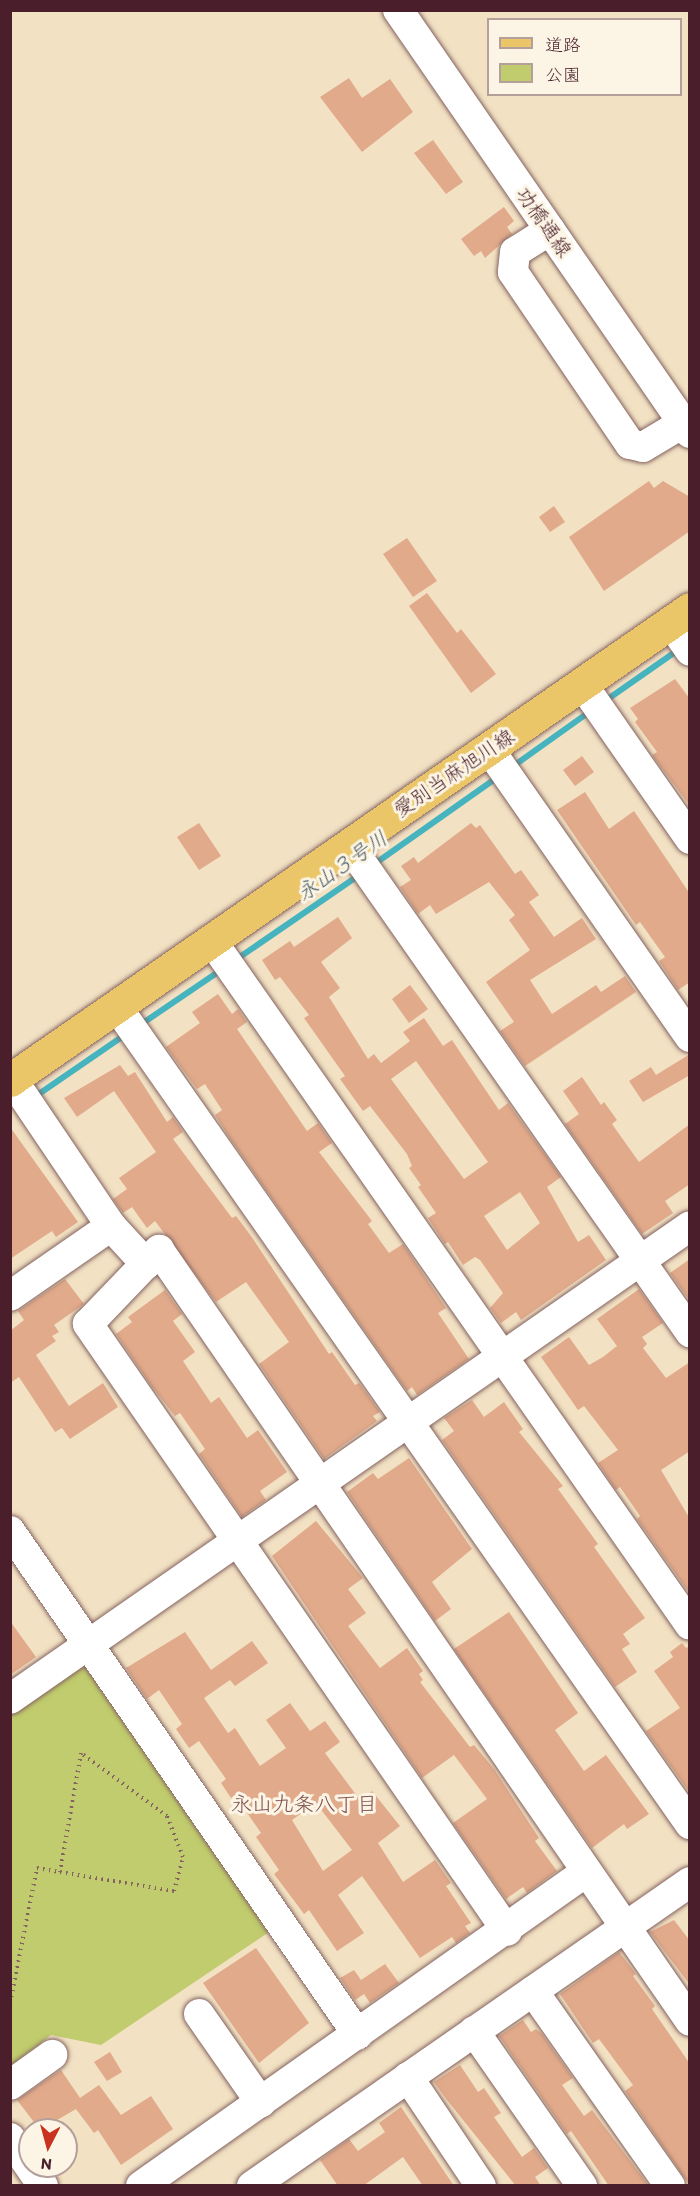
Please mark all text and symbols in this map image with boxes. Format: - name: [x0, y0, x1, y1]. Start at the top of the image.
- legend: [487, 18, 682, 96]
- text: 道路: [545, 34, 581, 56]
- text: 公園: [545, 64, 581, 86]
- street label: 功橋通線: [511, 182, 577, 262]
- street label: 愛別当麻旭川線: [389, 724, 519, 822]
- water label: 永山３号川: [292, 826, 392, 906]
- district label: 永山九条八丁目: [231, 1791, 377, 1817]
- north arrow: [18, 2118, 78, 2178]
- text: N: [40, 2154, 53, 2174]

